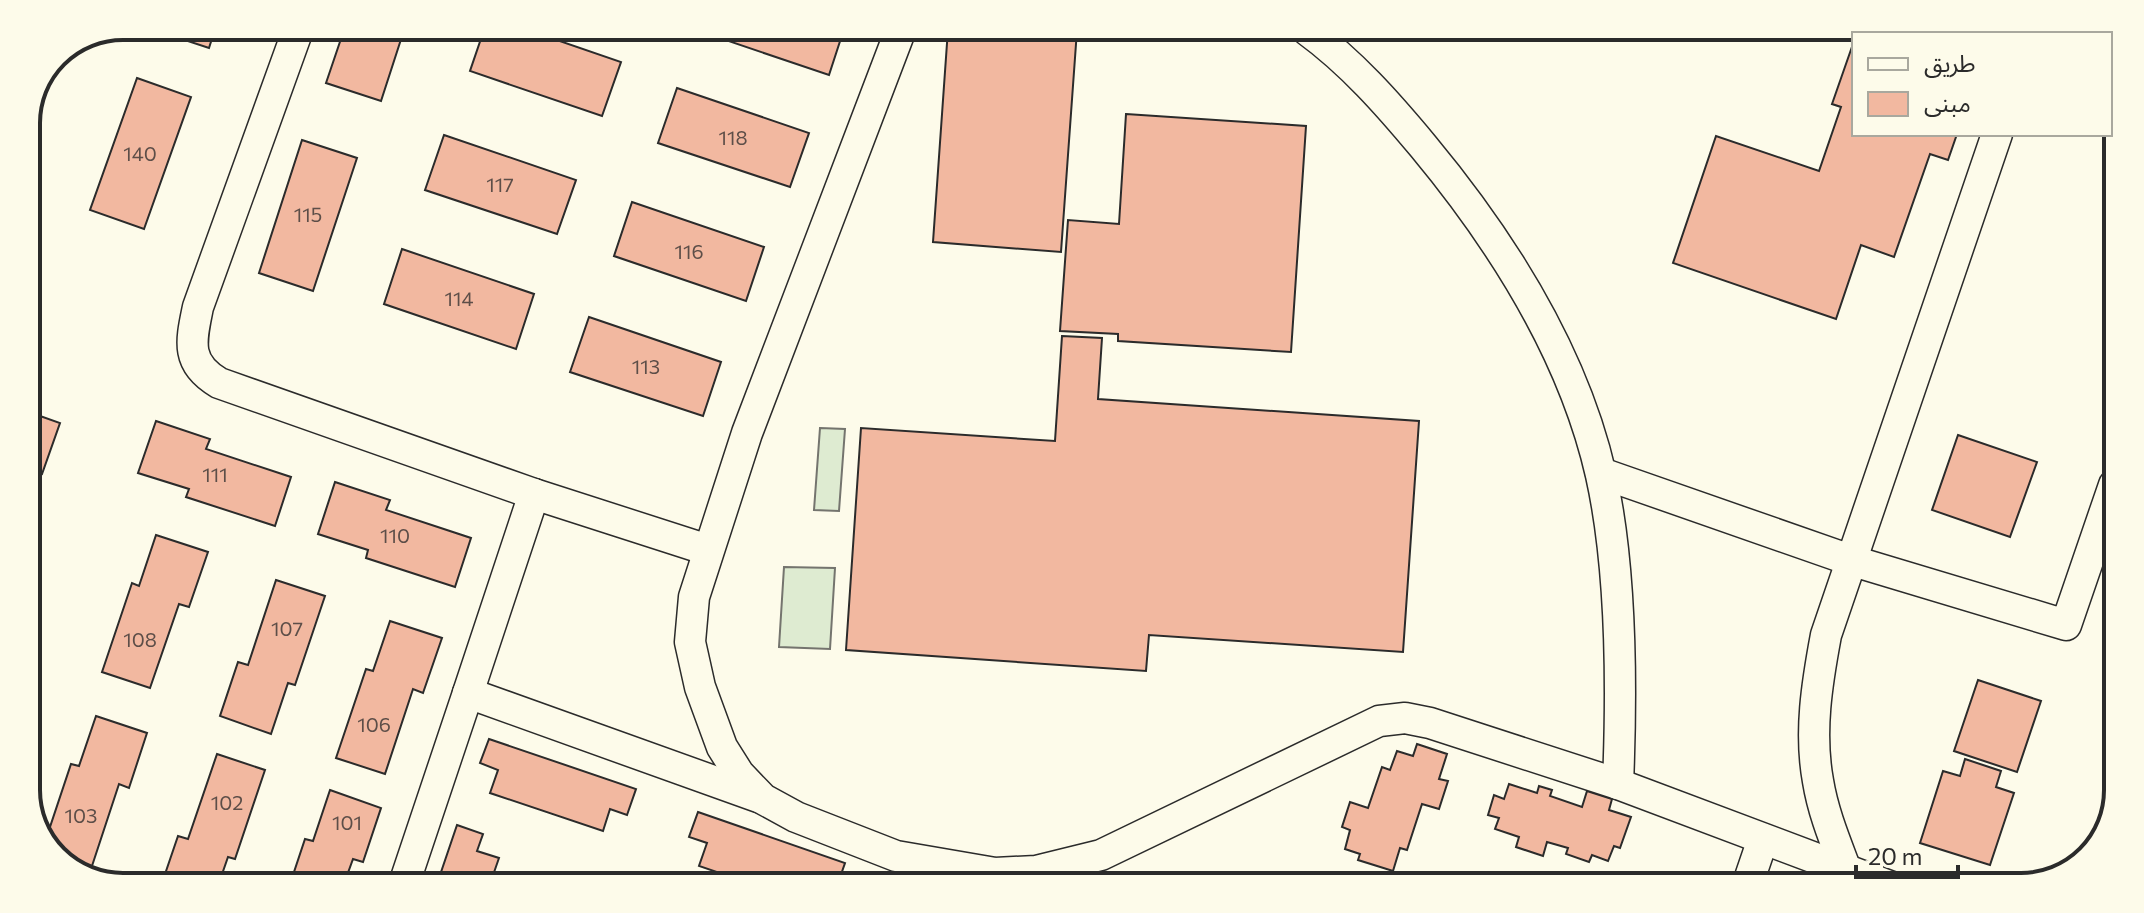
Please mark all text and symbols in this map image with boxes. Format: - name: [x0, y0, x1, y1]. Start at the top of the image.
- legend: [1852, 32, 2112, 136]
- text: طريق: [1924, 48, 1976, 79]
- text: مبنى: [1924, 88, 1971, 117]
- house number: 118: [718, 125, 748, 149]
- house number: 140: [123, 141, 157, 165]
- house number: 117: [486, 172, 514, 196]
- house number: 115: [294, 202, 322, 226]
- house number: 116: [674, 239, 704, 263]
- house number: 114: [444, 286, 474, 310]
- house number: 113: [632, 354, 660, 378]
- house number: 111: [202, 462, 228, 486]
- house number: 110: [380, 523, 410, 547]
- house number: 107: [271, 616, 303, 640]
- house number: 108: [123, 627, 157, 651]
- house number: 106: [357, 712, 391, 736]
- house number: 102: [211, 790, 243, 814]
- house number: 103: [65, 803, 97, 827]
- house number: 101: [332, 810, 362, 834]
- scale bar: [1856, 829, 1958, 879]
- text: 20 m: [1868, 841, 1922, 870]

